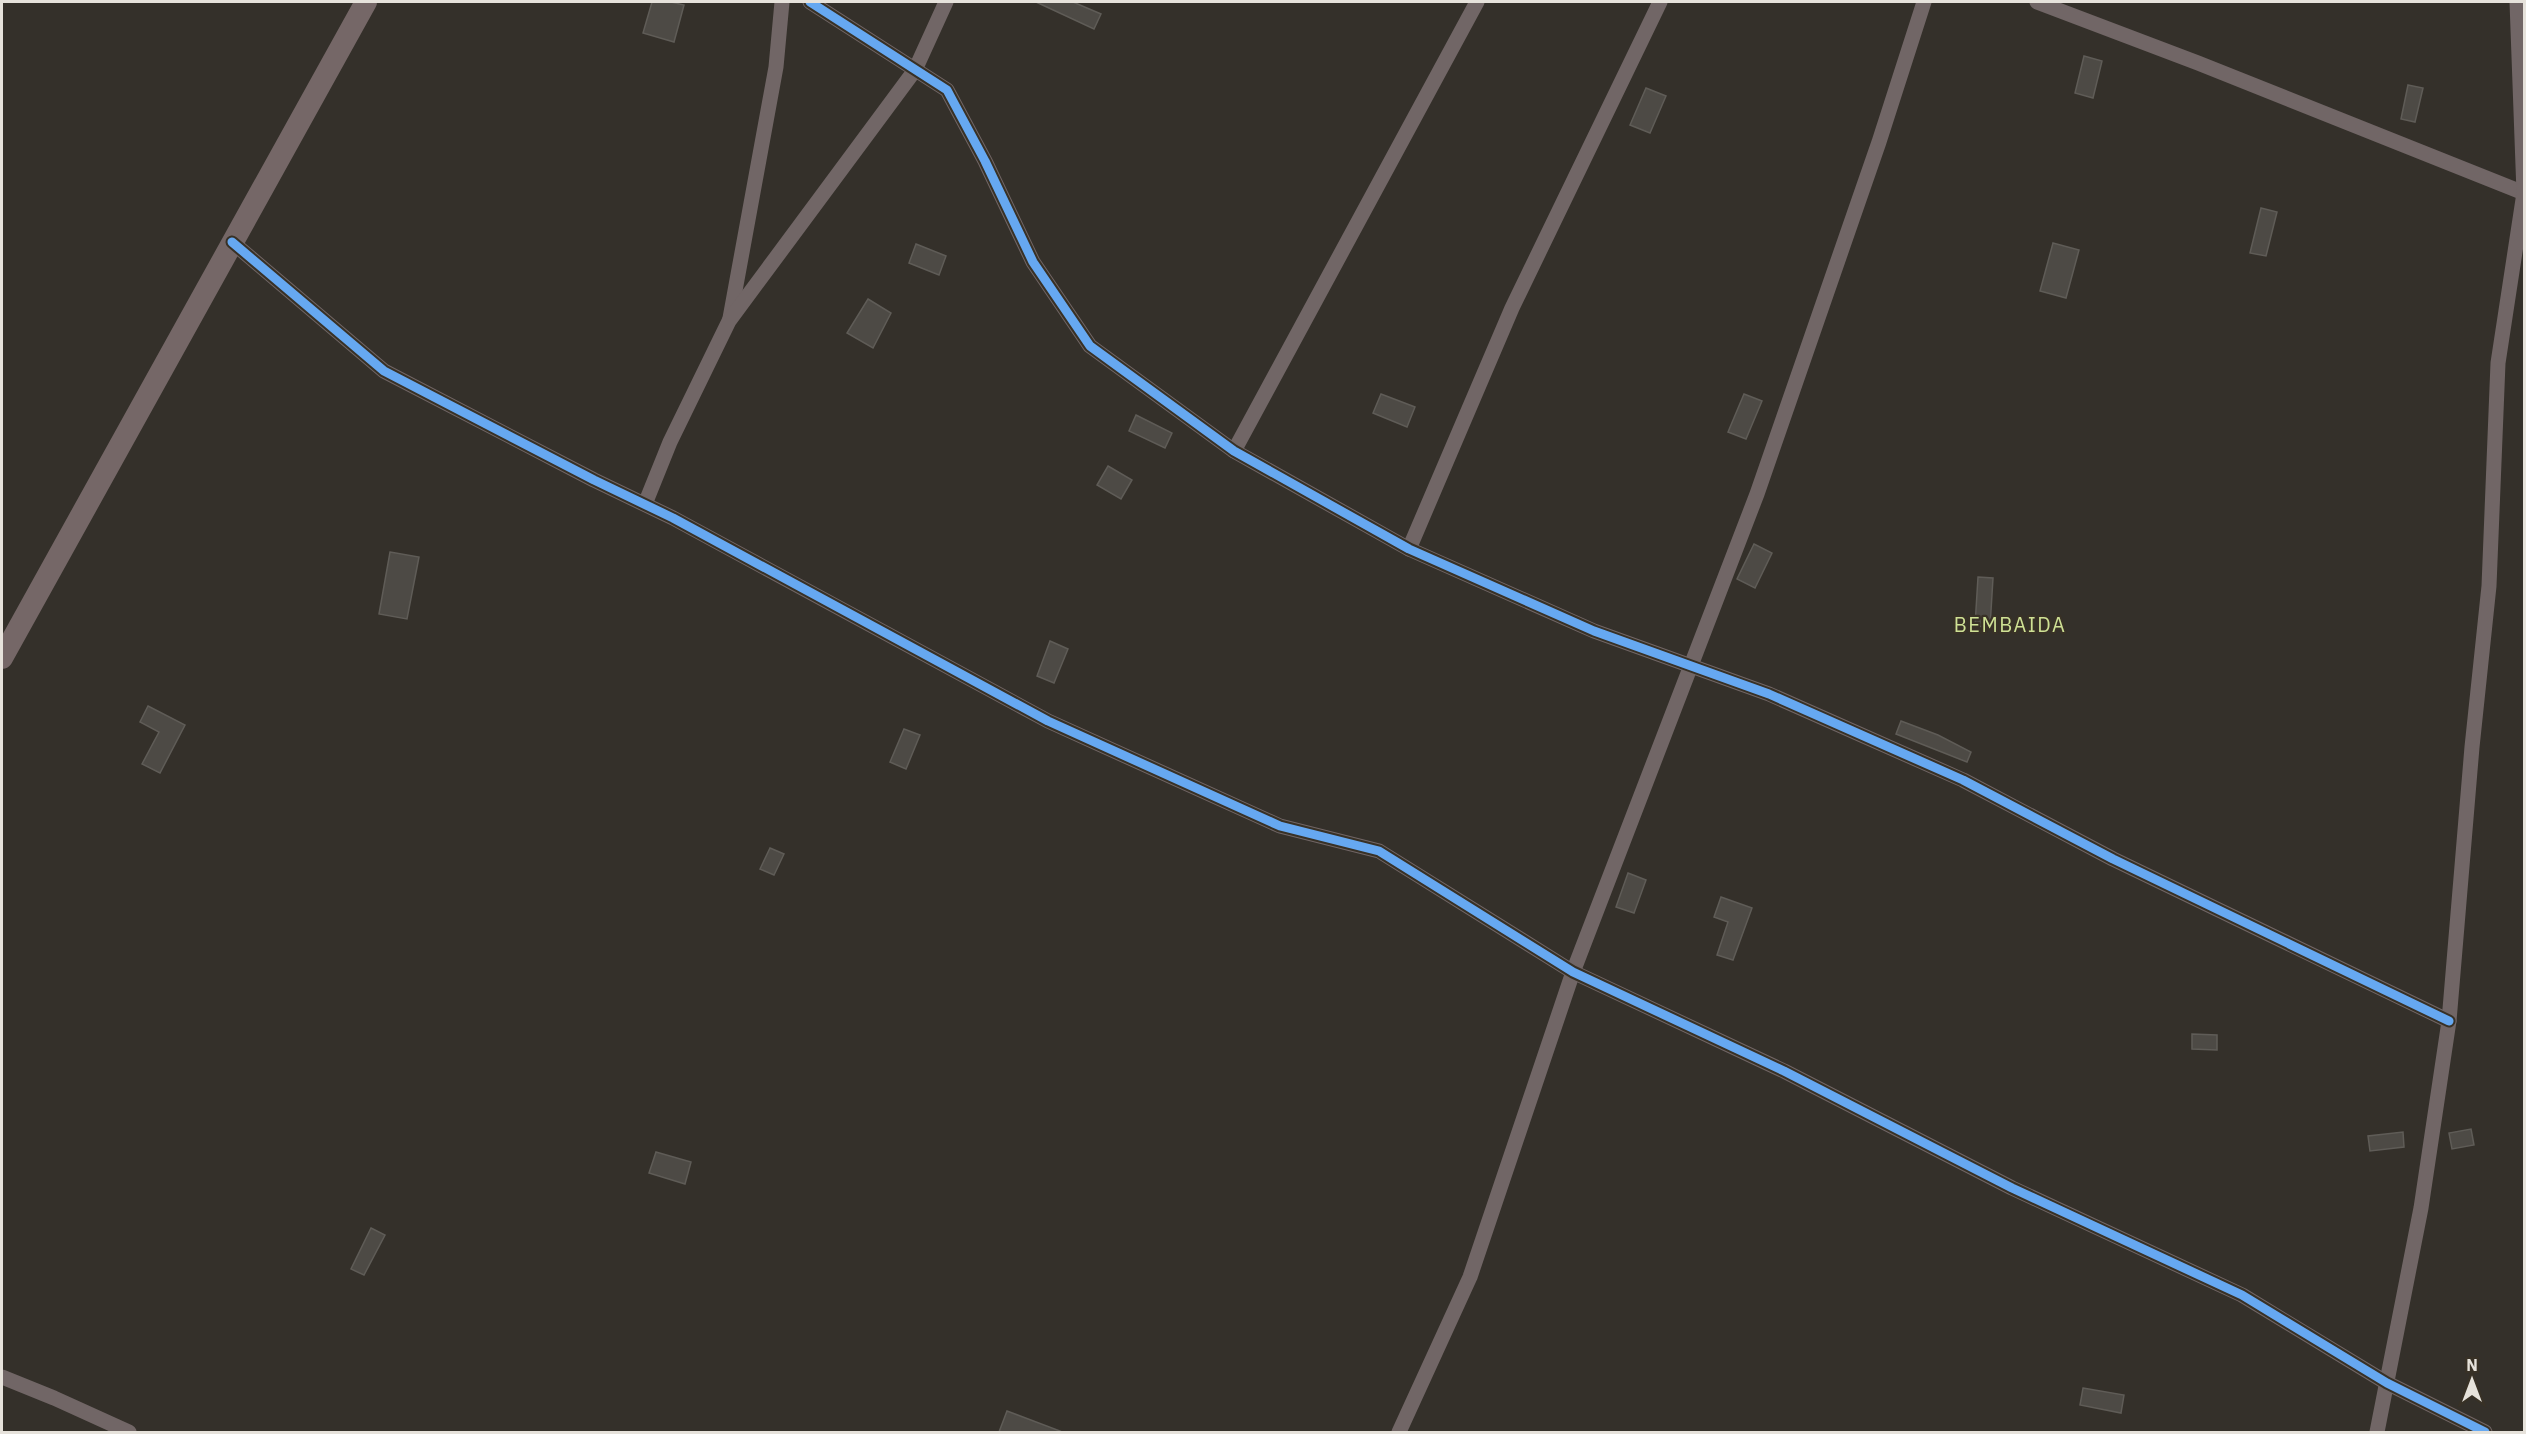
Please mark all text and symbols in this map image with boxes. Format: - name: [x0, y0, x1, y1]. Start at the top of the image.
- district label: BEMBAIDA: [1954, 611, 2066, 638]
- north arrow: [2442, 1350, 2502, 1410]
- text: N: [2466, 1355, 2478, 1375]

